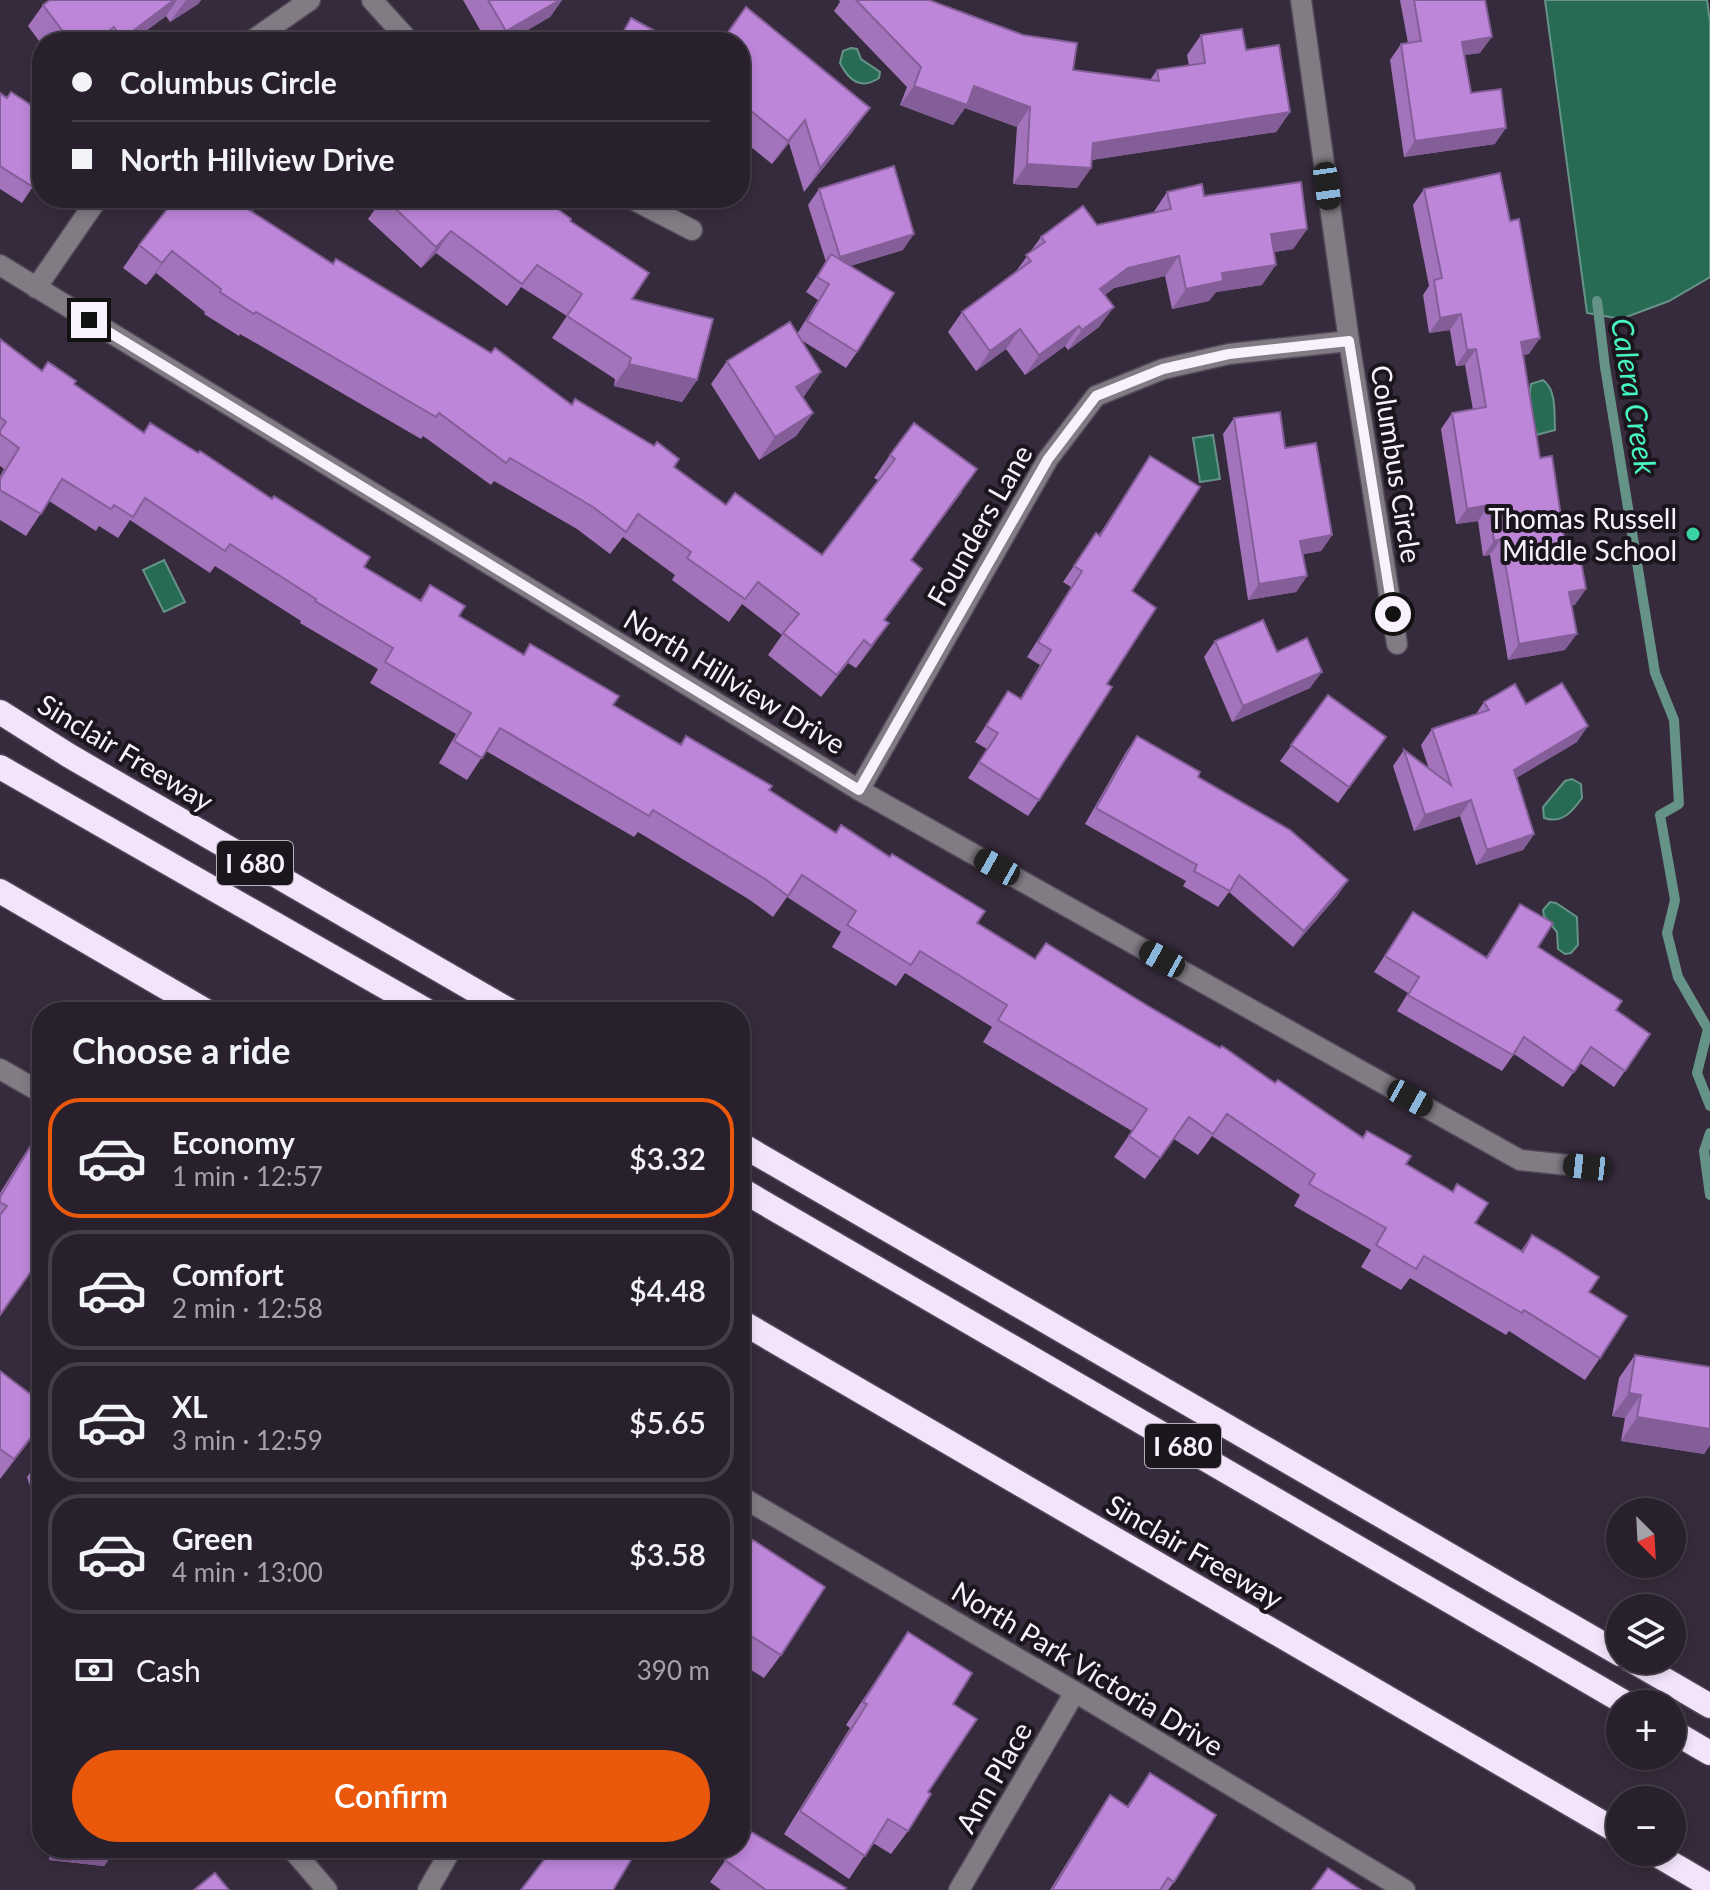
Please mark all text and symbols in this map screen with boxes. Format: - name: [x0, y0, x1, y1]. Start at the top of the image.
- text: Columbus Circle: [120, 64, 337, 100]
- text: North Hillview Drive: [120, 141, 395, 177]
- car: [1312, 161, 1342, 211]
- route end: [71, 302, 107, 338]
- water label: Calera Creek: [1605, 315, 1665, 478]
- street label: Columbus Circle: [1365, 363, 1429, 565]
- street label: Founders Lane: [919, 438, 1039, 612]
- place label: Thomas Russell Middle School: [1488, 501, 1677, 567]
- marker: Thomas Russell Middle School: [1684, 525, 1702, 543]
- route start: [1375, 596, 1411, 632]
- street label: North Hillview Drive: [618, 602, 852, 760]
- street label: Sinclair Freeway: [32, 686, 220, 818]
- road number: I 680: [217, 841, 293, 885]
- car: [970, 845, 1024, 889]
- car: [1135, 937, 1189, 981]
- text: Choose a ride: [72, 1028, 291, 1072]
- car: [1383, 1076, 1437, 1120]
- icon: car: [76, 1122, 148, 1194]
- text: Economy: [172, 1124, 295, 1160]
- text: $3.32: [629, 1140, 706, 1176]
- car: [1562, 1153, 1612, 1181]
- text: 1 min · 12:57: [172, 1160, 323, 1192]
- icon: car: [76, 1254, 148, 1326]
- text: Comfort: [172, 1256, 284, 1292]
- text: $4.48: [629, 1272, 706, 1308]
- text: 2 min · 12:58: [172, 1292, 323, 1324]
- icon: car: [76, 1386, 148, 1458]
- text: XL: [172, 1388, 208, 1424]
- text: $5.65: [629, 1404, 706, 1440]
- text: 3 min · 12:59: [172, 1424, 323, 1456]
- road number: I 680: [1145, 1424, 1221, 1468]
- street label: Sinclair Freeway: [1101, 1487, 1290, 1616]
- north arrow: [1606, 1498, 1686, 1578]
- map controls: [1606, 1498, 1686, 1866]
- icon: car: [76, 1518, 148, 1590]
- text: Green: [172, 1520, 253, 1556]
- text: $3.58: [629, 1536, 706, 1572]
- text: 4 min · 13:00: [172, 1556, 323, 1588]
- street label: North Park Victoria Drive: [946, 1574, 1230, 1762]
- button: layers: [1606, 1594, 1686, 1674]
- icon: cash: [72, 1648, 116, 1692]
- text: Cash: [136, 1652, 201, 1688]
- text: 390 m: [637, 1654, 710, 1686]
- button: +: [1606, 1690, 1686, 1770]
- street label: Ann Place: [948, 1715, 1038, 1839]
- button: Confirm: [72, 1750, 710, 1842]
- button: −: [1606, 1786, 1686, 1866]

